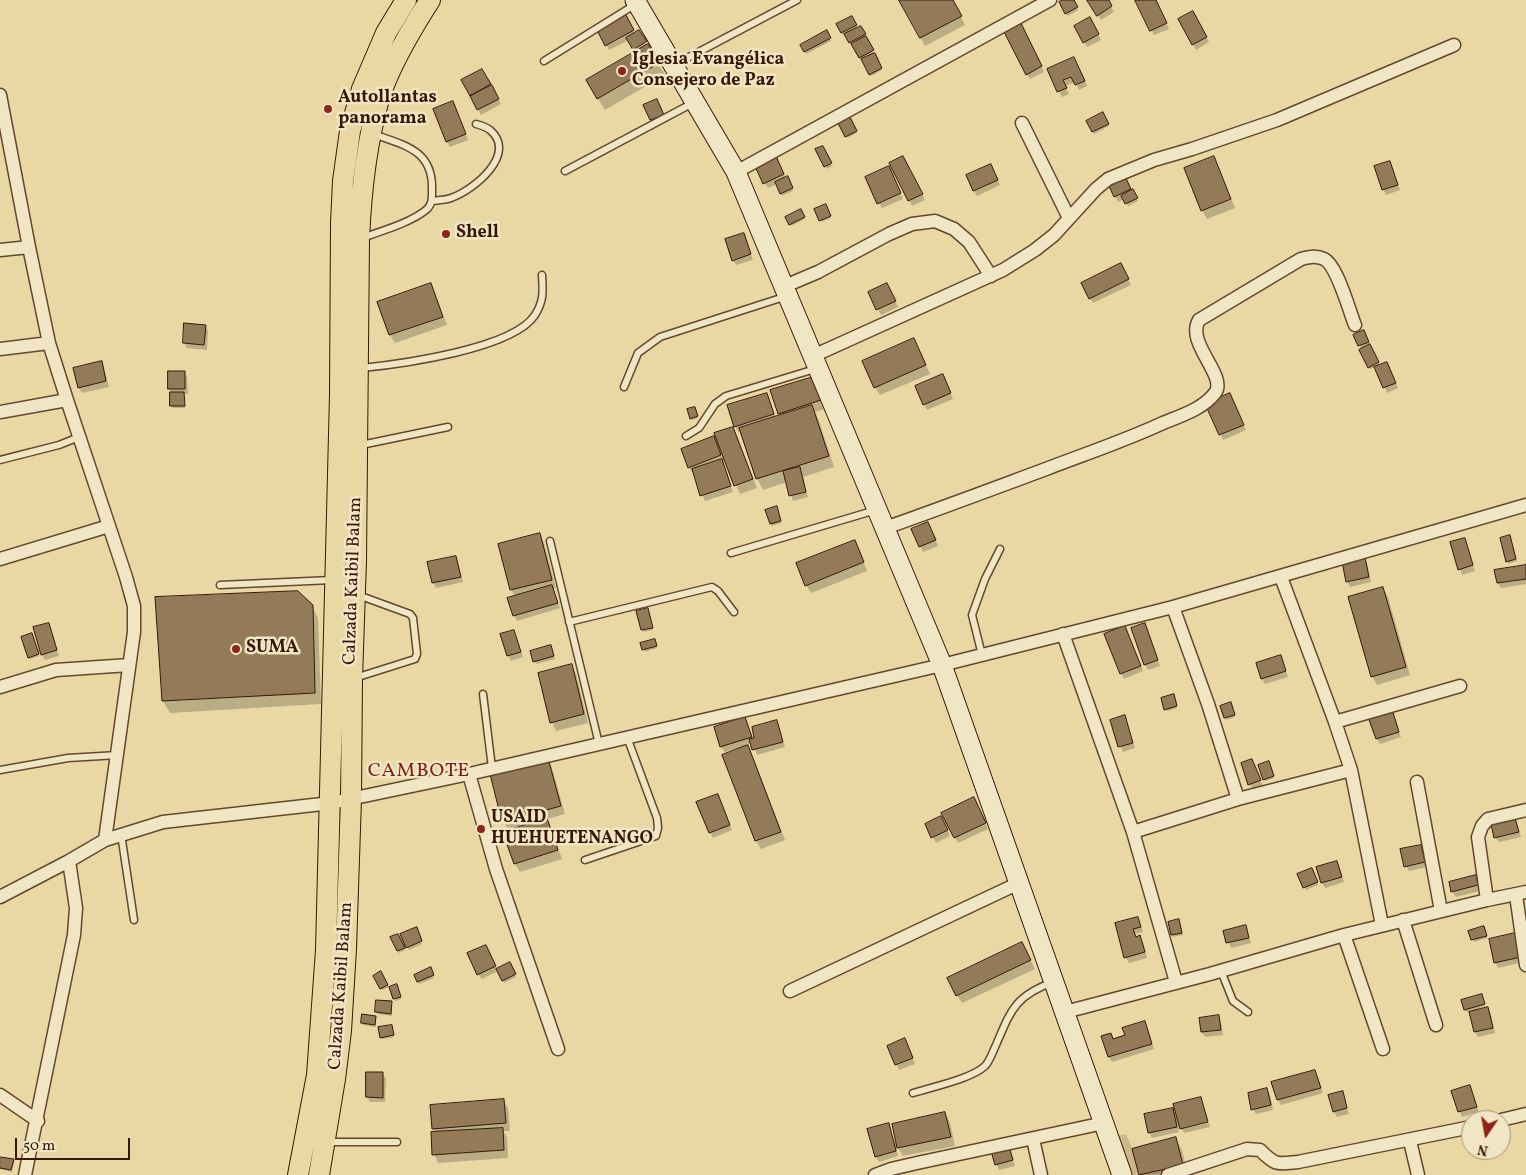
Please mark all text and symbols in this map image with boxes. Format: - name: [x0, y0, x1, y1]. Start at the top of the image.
- place label: Iglesia Evangélica Consejero de Paz: [632, 50, 784, 92]
- marker: Iglesia Evangélica Consejero de Paz: [616, 65, 628, 77]
- place label: Autollantas panorama: [338, 88, 437, 130]
- marker: Autollantas panorama: [322, 103, 334, 115]
- place label: Shell: [456, 223, 499, 245]
- marker: Shell: [440, 228, 452, 240]
- street label: Calzada Kaibil Balam: [340, 497, 368, 665]
- place label: SUMA: [246, 638, 299, 660]
- marker: SUMA: [230, 643, 242, 655]
- district label: CAMBOTE: [367, 760, 471, 784]
- place label: USAID HUEHUETENANGO: [491, 808, 653, 851]
- marker: USAID HUEHUETENANGO: [475, 823, 487, 835]
- street label: Calzada Kaibil Balam: [325, 901, 359, 1071]
- north arrow: [1461, 1110, 1511, 1160]
- scale bar: [18, 1128, 132, 1160]
- text: 50 m: [23, 1136, 55, 1157]
- text: N: [1476, 1139, 1490, 1160]

